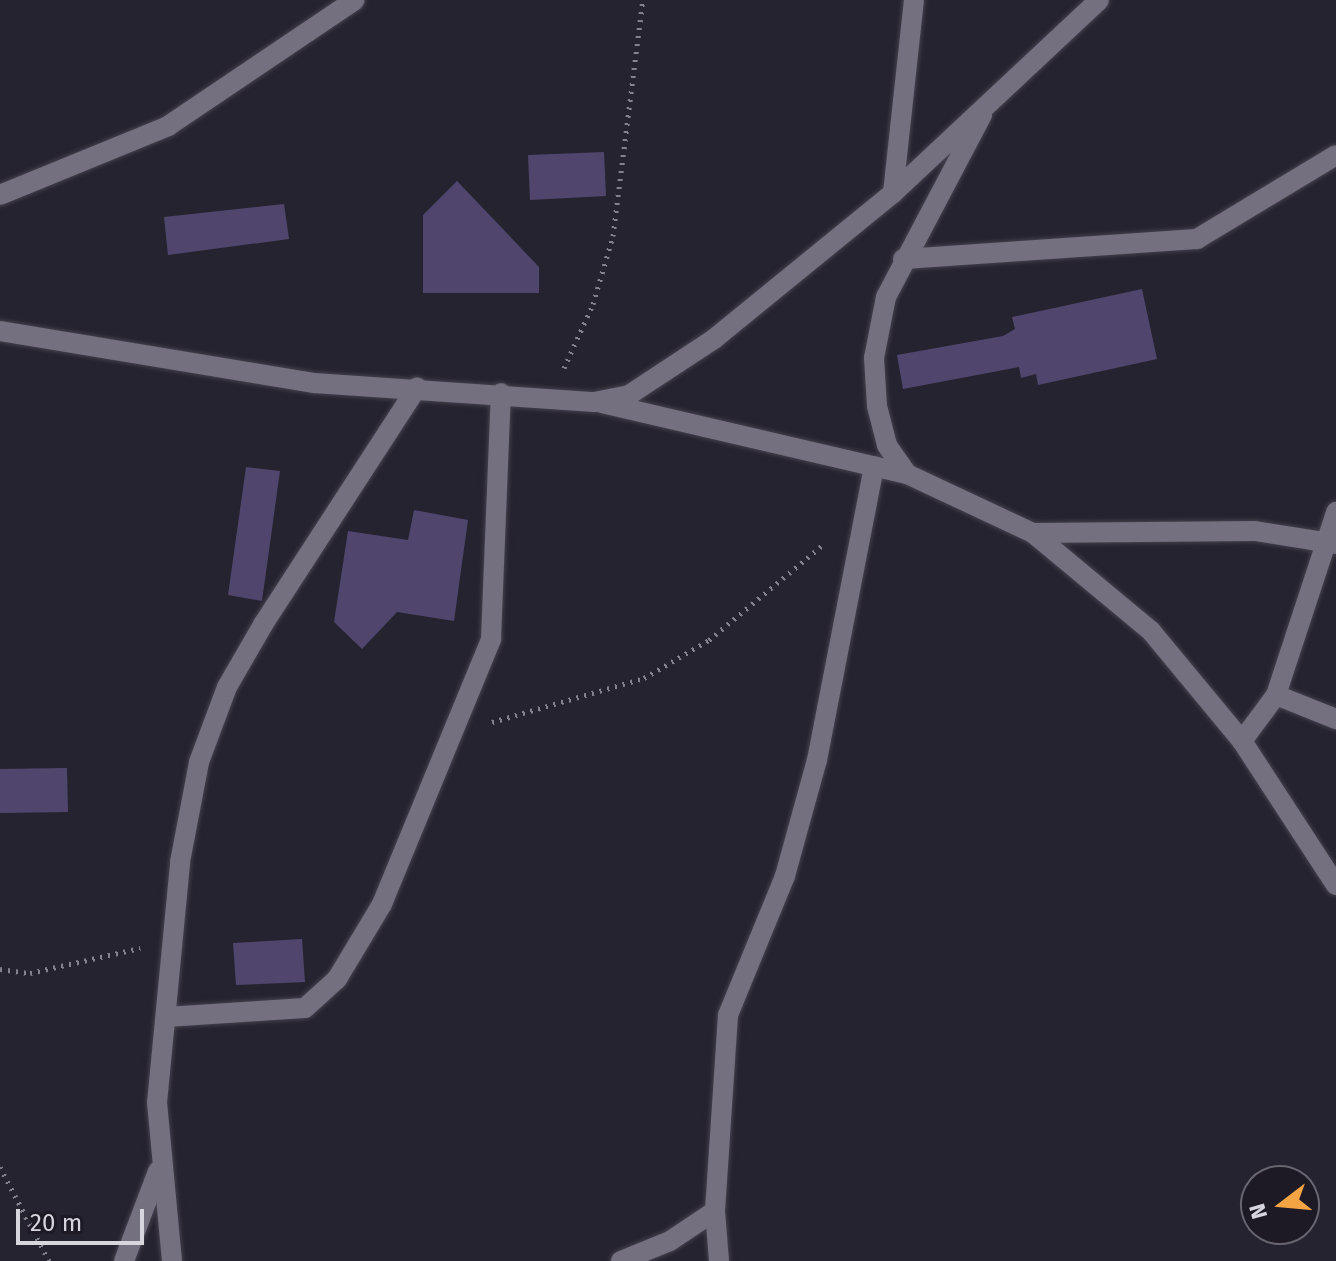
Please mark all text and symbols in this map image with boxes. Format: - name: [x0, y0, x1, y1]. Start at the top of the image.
- north arrow: [1240, 1165, 1320, 1245]
- scale bar: [20, 1193, 148, 1243]
- text: N: [1243, 1200, 1273, 1222]
- text: 20 m: [30, 1209, 82, 1237]

